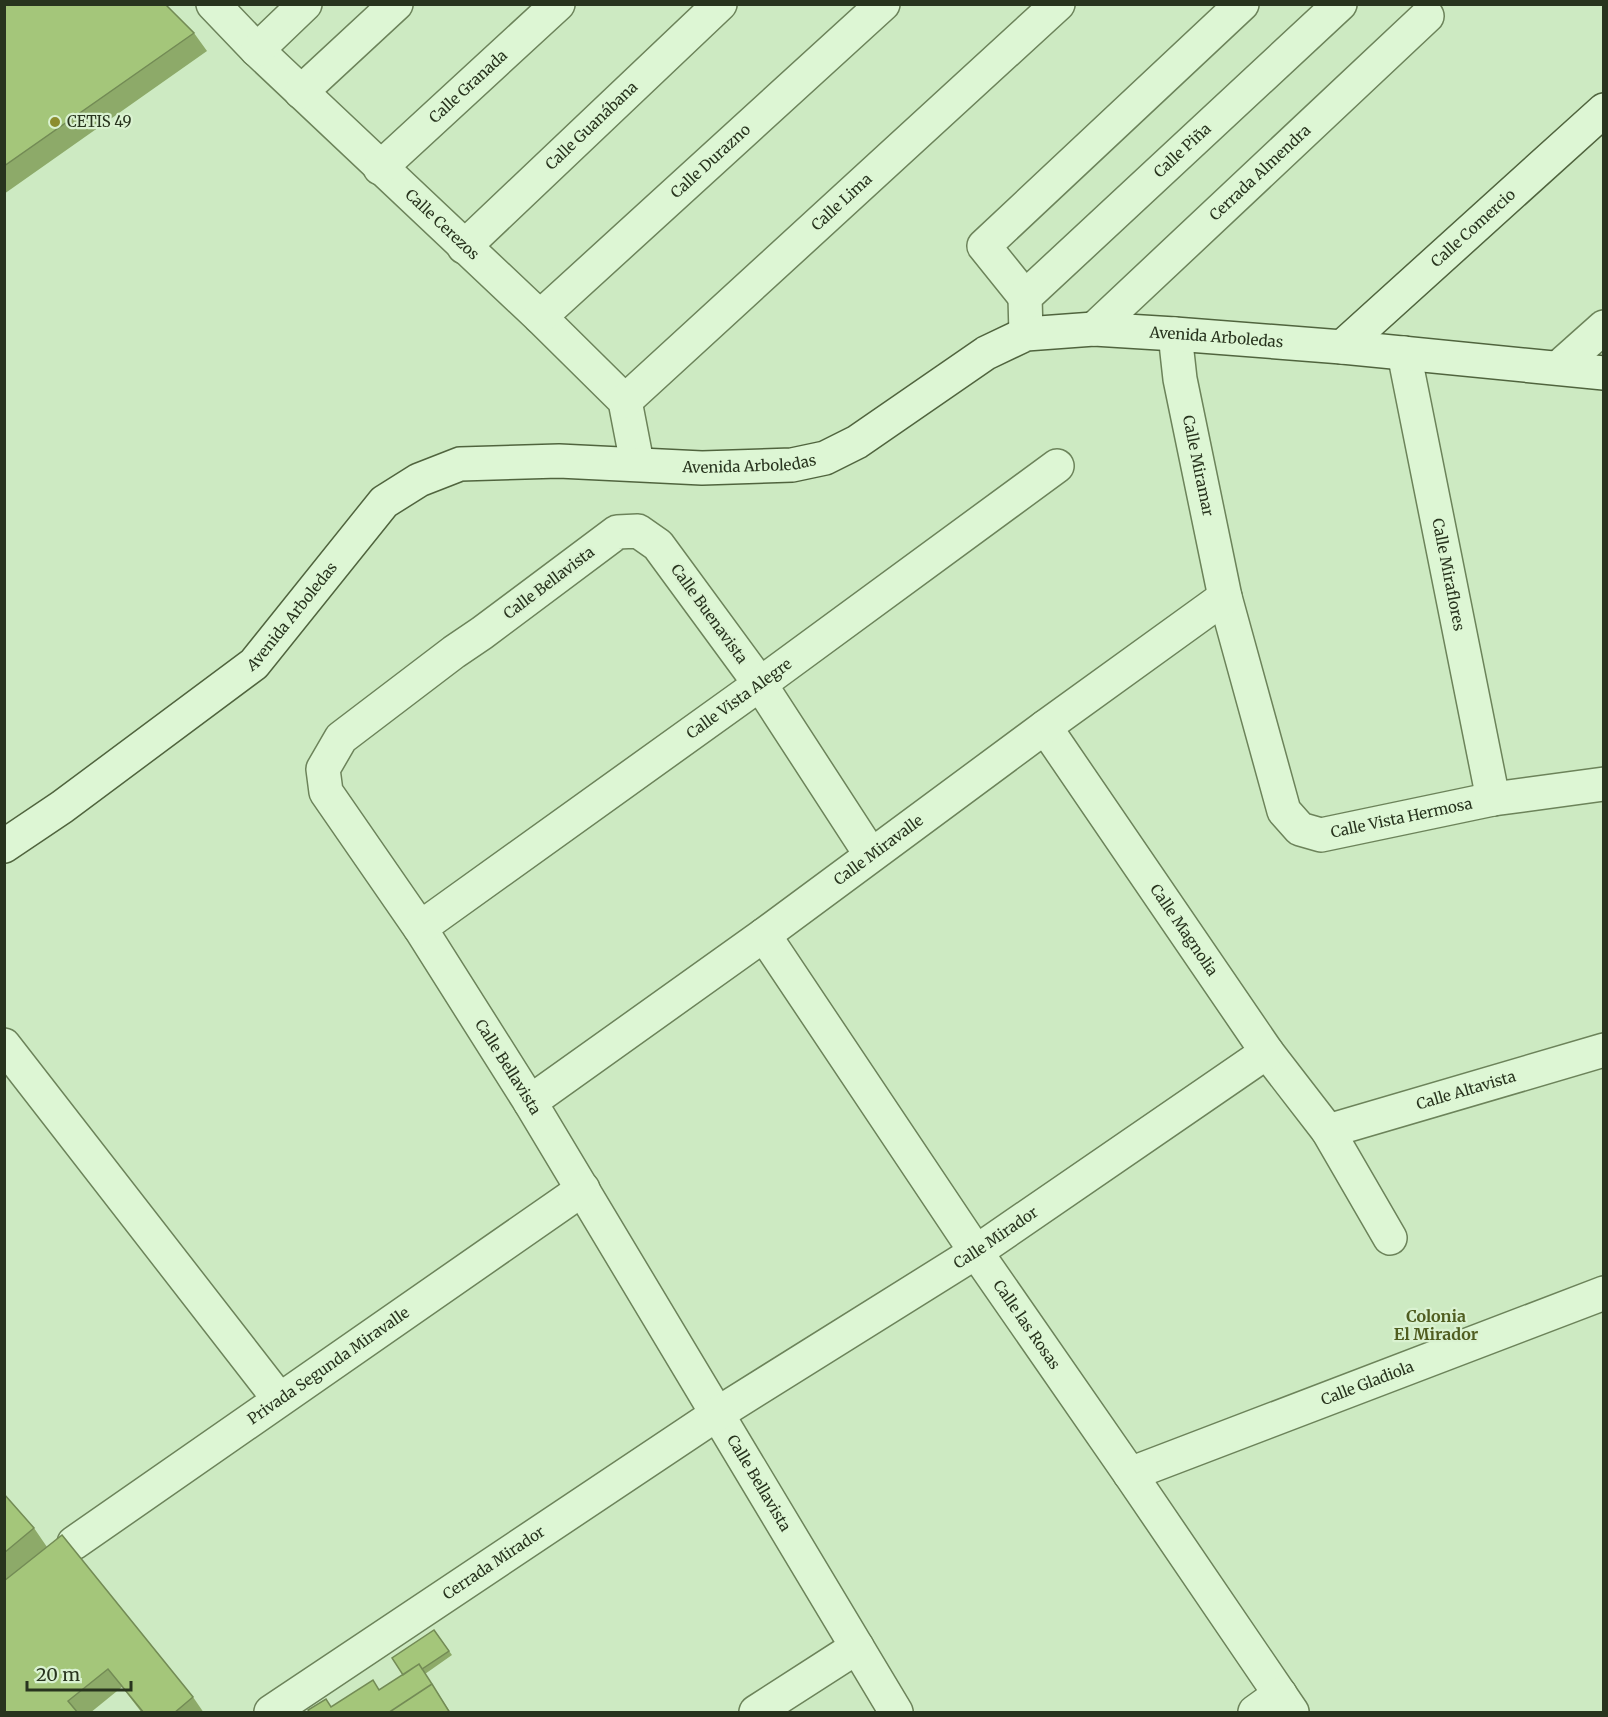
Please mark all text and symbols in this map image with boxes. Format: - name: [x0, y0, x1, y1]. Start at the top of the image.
- street label: Calle Granada: [425, 46, 511, 127]
- street label: Calle Guanábana: [541, 77, 641, 174]
- place label: CETIS 49: [67, 112, 132, 131]
- marker: CETIS 49: [48, 115, 62, 129]
- street label: Calle Piña: [1150, 119, 1215, 181]
- street label: Calle Durazno: [667, 120, 754, 202]
- street label: Cerrada Almendra: [1205, 120, 1314, 224]
- street label: Calle Lima: [807, 169, 876, 235]
- street label: Calle Cerezos: [401, 185, 483, 264]
- street label: Calle Comercio: [1427, 185, 1519, 271]
- street label: Avenida Arboledas: [1148, 322, 1284, 351]
- street label: Calle Miramar: [1179, 414, 1218, 518]
- street label: Avenida Arboledas: [681, 450, 818, 477]
- street label: Calle Miraflores: [1428, 517, 1469, 632]
- street label: Calle Bellavista: [500, 542, 598, 623]
- street label: Avenida Arboledas: [242, 558, 341, 676]
- street label: Calle Buenavista: [667, 560, 752, 667]
- street label: Calle Vista Alegre: [683, 654, 795, 743]
- street label: Calle Vista Hermosa: [1329, 794, 1474, 842]
- street label: Calle Miravalle: [830, 810, 927, 889]
- street label: Calle Magnolia: [1146, 880, 1222, 979]
- street label: Calle Bellavista: [471, 1016, 545, 1118]
- street label: Calle Altavista: [1414, 1066, 1518, 1114]
- street label: Calle Mirador: [950, 1202, 1041, 1273]
- street label: Calle las Rosas: [989, 1276, 1065, 1373]
- street label: Privada Segunda Miravalle: [244, 1303, 413, 1428]
- district label: Colonia El Mirador: [1394, 1306, 1479, 1344]
- street label: Calle Gladiola: [1318, 1357, 1416, 1409]
- street label: Calle Bellavista: [723, 1431, 795, 1535]
- street label: Cerrada Mirador: [439, 1522, 548, 1604]
- scale bar: [27, 1654, 130, 1692]
- text: 20 m: [36, 1663, 80, 1686]

